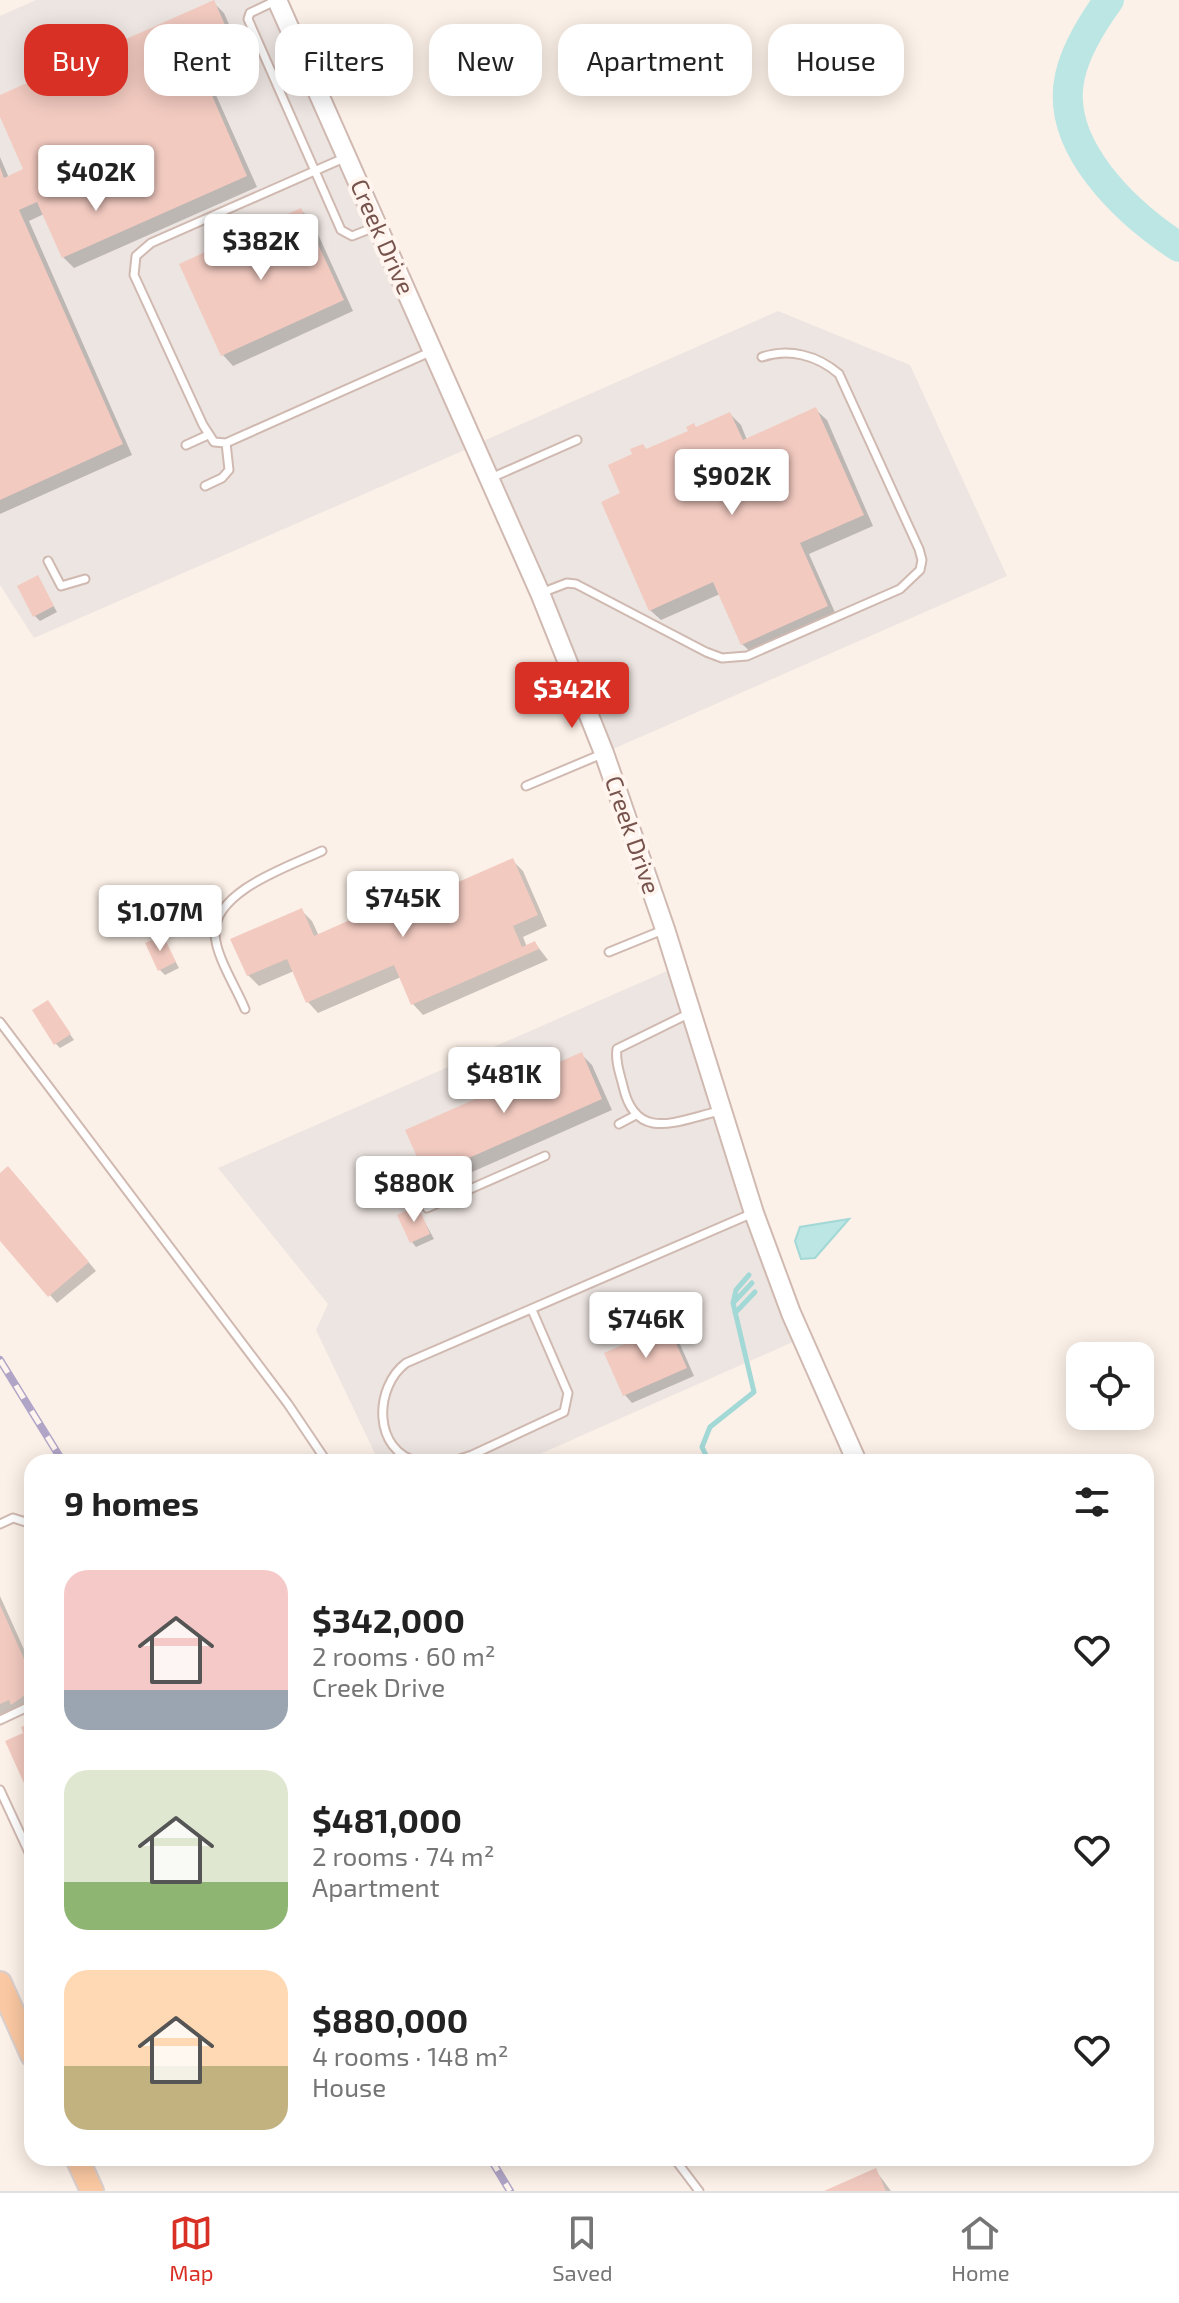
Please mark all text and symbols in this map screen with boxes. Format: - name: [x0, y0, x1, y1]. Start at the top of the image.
- chip: Buy: [24, 24, 128, 96]
- chip: Rent: [144, 24, 259, 96]
- chip: Filters: [275, 24, 413, 96]
- chip: New: [429, 24, 542, 96]
- chip: Apartment: [558, 24, 752, 96]
- chip: House: [768, 24, 904, 96]
- pin: $402K: [40, 145, 152, 213]
- text: $402K: [56, 155, 136, 186]
- street label: Creek Drive: [345, 174, 422, 299]
- pin: $382K: [205, 214, 317, 282]
- text: $382K: [222, 224, 300, 255]
- pin: $902K: [676, 449, 788, 517]
- text: $902K: [693, 459, 771, 490]
- pin: $342K: [516, 662, 628, 730]
- text: $342K: [533, 672, 611, 703]
- street label: Creek Drive: [600, 772, 667, 897]
- pin: $745K: [347, 871, 459, 939]
- text: $745K: [365, 881, 441, 912]
- pin: $1.07M: [95, 885, 225, 953]
- text: $1.07M: [117, 895, 203, 926]
- pin: $481K: [448, 1047, 560, 1115]
- text: $481K: [466, 1057, 542, 1088]
- pin: $880K: [358, 1156, 470, 1224]
- text: $880K: [374, 1166, 454, 1197]
- pin: $746K: [590, 1292, 702, 1360]
- text: $746K: [607, 1302, 685, 1333]
- map controls: [1066, 1342, 1154, 1430]
- button: locate: [1066, 1342, 1154, 1430]
- icon: filters: [1070, 1480, 1114, 1524]
- text: 9 homes: [64, 1482, 199, 1523]
- text: $342,000: [312, 1599, 465, 1640]
- icon: home: [128, 1602, 224, 1698]
- icon: heart: [1070, 1628, 1114, 1672]
- text: 2 rooms · 60 m²: [312, 1640, 496, 1671]
- text: Creek Drive: [312, 1671, 445, 1702]
- text: $481,000: [312, 1799, 462, 1840]
- icon: home: [128, 1802, 224, 1898]
- icon: heart: [1070, 1828, 1114, 1872]
- text: 2 rooms · 74 m²: [312, 1840, 494, 1871]
- text: Apartment: [312, 1871, 440, 1902]
- text: $880,000: [312, 1999, 468, 2040]
- icon: home: [128, 2002, 224, 2098]
- icon: heart: [1070, 2028, 1114, 2072]
- text: 4 rooms · 148 m²: [312, 2040, 509, 2071]
- text: House: [312, 2071, 386, 2102]
- tab: Map: [169, 2211, 214, 2285]
- tab: Saved: [552, 2211, 613, 2285]
- tab: Home: [951, 2211, 1010, 2285]

